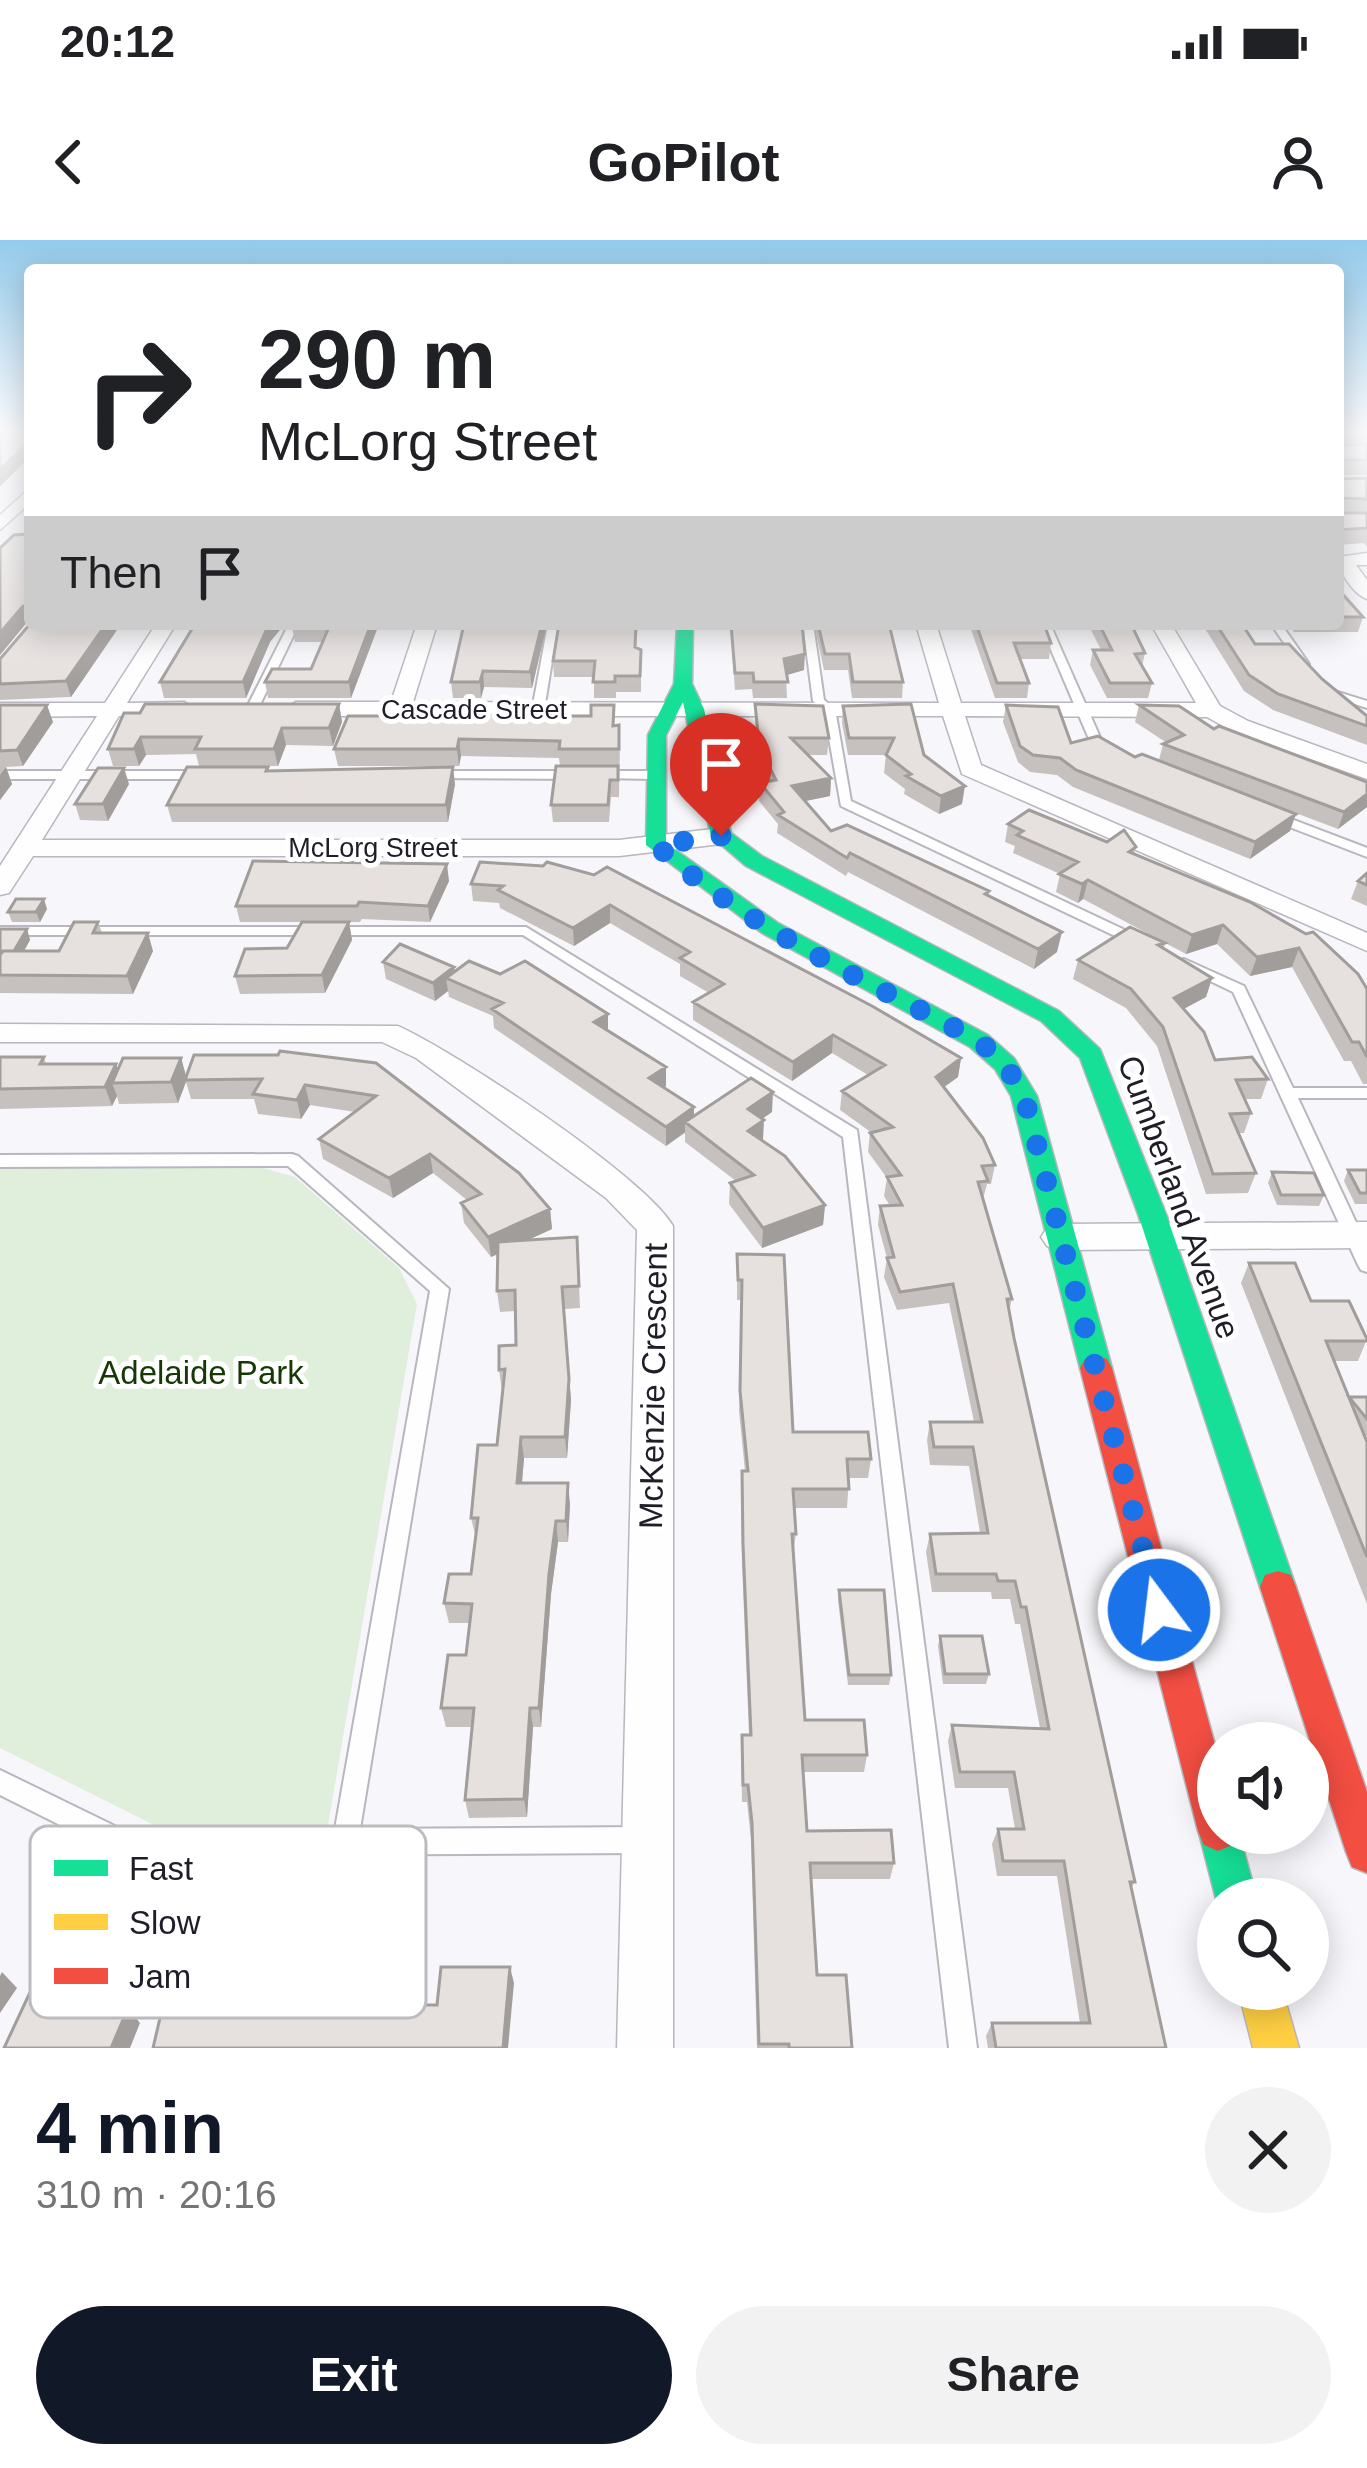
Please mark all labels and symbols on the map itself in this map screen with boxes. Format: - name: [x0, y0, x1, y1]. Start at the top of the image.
- street label: Cascade Street: [381, 695, 568, 725]
- pin: [670, 713, 772, 836]
- street label: McLorg Street: [288, 833, 458, 863]
- street label: Cumberland Avenue: [1111, 1050, 1247, 1344]
- street label: McKenzie Crescent: [632, 1243, 674, 1529]
- park label: Adelaide Park: [98, 1354, 304, 1391]
- position arrow: [1096, 1547, 1222, 1673]
- legend: [30, 1826, 426, 2018]
- text: Fast: [129, 1850, 193, 1887]
- text: Slow: [129, 1904, 201, 1941]
- text: Jam: [129, 1958, 191, 1995]

